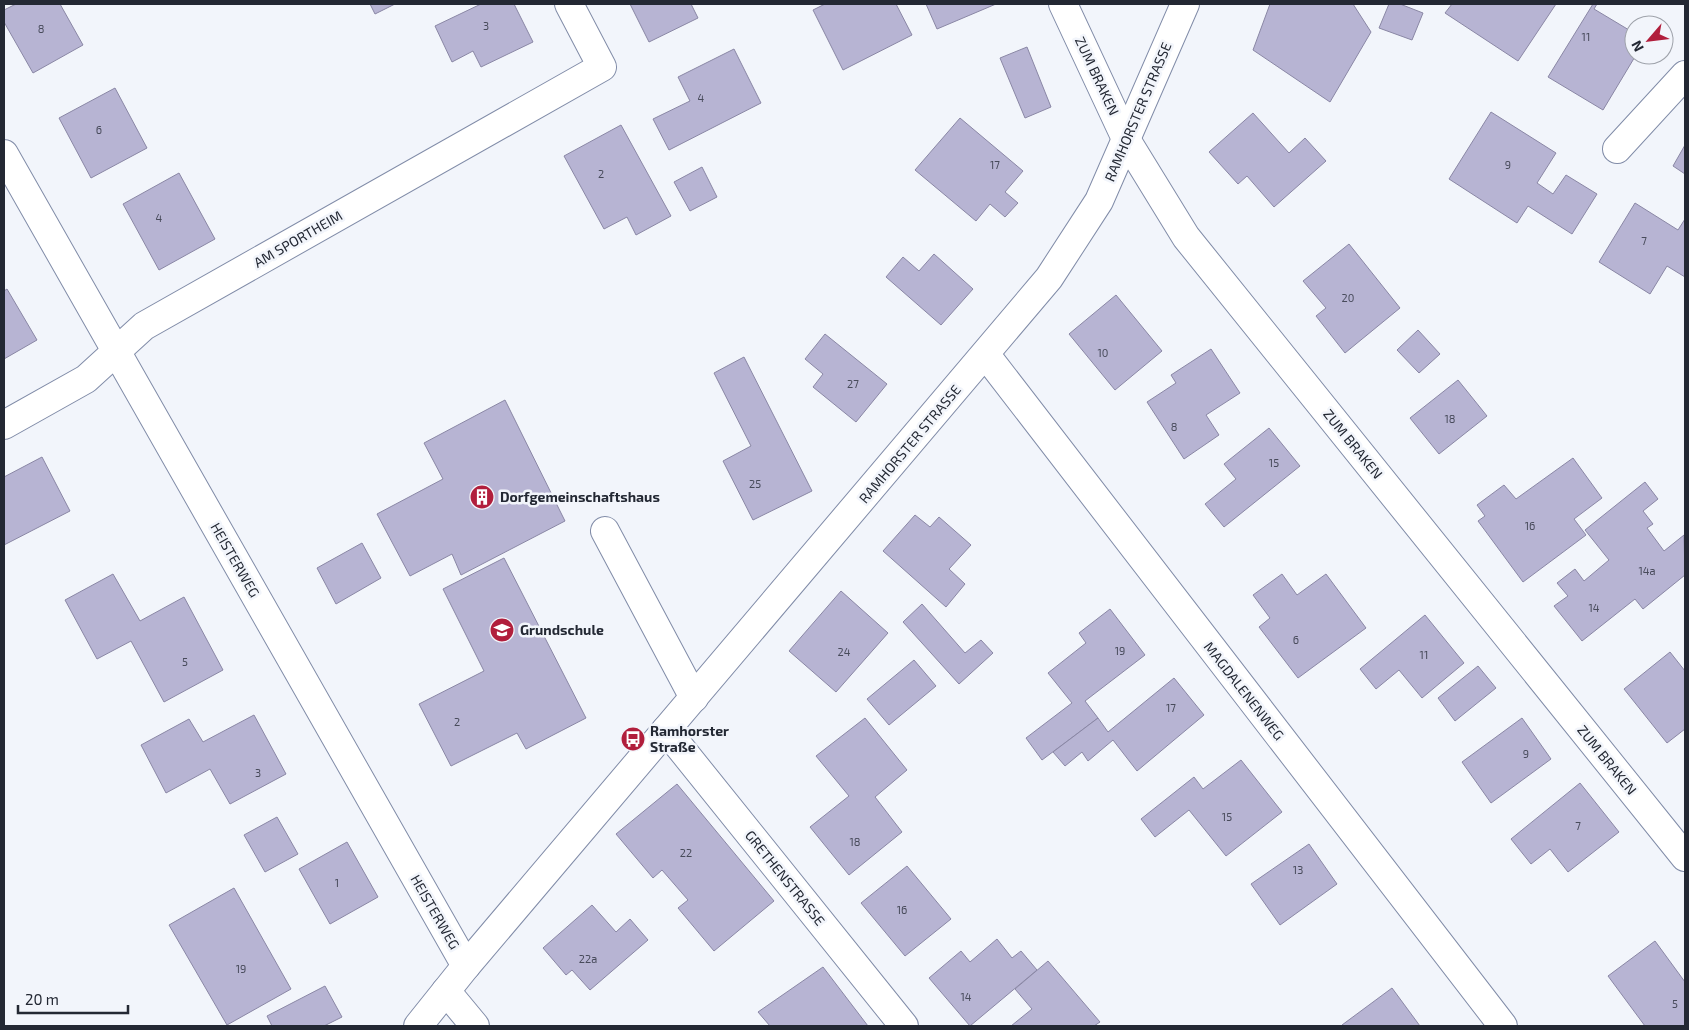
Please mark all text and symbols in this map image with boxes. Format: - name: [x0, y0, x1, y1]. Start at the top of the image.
- north arrow: [1624, 15, 1674, 65]
- house number: 3: [483, 19, 489, 32]
- house number: 8: [38, 22, 44, 35]
- house number: 11: [1582, 30, 1590, 43]
- street label: ZUM BRAKEN: [1072, 34, 1123, 118]
- text: N: [1627, 38, 1647, 55]
- street label: RAMHORSTER STRASSE: [1101, 40, 1175, 184]
- house number: 4: [698, 91, 705, 104]
- house number: 6: [96, 123, 102, 136]
- house number: 17: [990, 158, 1000, 171]
- house number: 9: [1505, 158, 1511, 171]
- house number: 2: [598, 167, 604, 180]
- street label: AM SPORTHEIM: [250, 206, 345, 271]
- house number: 4: [156, 211, 163, 224]
- house number: 7: [1641, 234, 1647, 247]
- house number: 20: [1342, 291, 1354, 304]
- house number: 10: [1097, 346, 1109, 359]
- house number: 27: [847, 377, 859, 390]
- street label: RAMHORSTER STRASSE: [855, 381, 964, 506]
- street label: ZUM BRAKEN: [1320, 405, 1387, 482]
- house number: 18: [1444, 412, 1456, 425]
- house number: 8: [1171, 420, 1177, 433]
- house number: 15: [1269, 456, 1279, 469]
- house number: 25: [749, 477, 761, 490]
- building icon: Dorfgemeinschaftshaus: [469, 484, 495, 510]
- place label: Dorfgemeinschaftshaus: [500, 488, 660, 505]
- street label: HEISTERWEG: [207, 519, 264, 600]
- house number: 16: [1525, 519, 1535, 532]
- house number: 14a: [1638, 564, 1656, 577]
- house number: 14: [1588, 601, 1600, 614]
- school or university icon: Grundschule: [489, 617, 515, 643]
- place label: Grundschule: [520, 621, 604, 638]
- house number: 6: [1293, 633, 1299, 646]
- street label: MAGDALENENWEG: [1201, 638, 1288, 743]
- house number: 19: [1115, 644, 1125, 657]
- house number: 24: [838, 645, 851, 658]
- house number: 11: [1420, 648, 1428, 661]
- house number: 5: [182, 655, 188, 668]
- house number: 17: [1166, 701, 1176, 714]
- house number: 2: [454, 715, 460, 728]
- street label: ZUM BRAKEN: [1574, 721, 1641, 798]
- place label: Ramhorster Straße: [650, 722, 729, 755]
- bus stop icon: Ramhorster Straße: [620, 726, 646, 752]
- house number: 9: [1523, 747, 1529, 760]
- house number: 3: [255, 766, 261, 779]
- house number: 15: [1222, 810, 1232, 823]
- house number: 7: [1575, 819, 1581, 832]
- street label: GRETHENSTRASSE: [742, 827, 829, 929]
- house number: 18: [849, 835, 861, 848]
- house number: 22: [680, 846, 692, 859]
- house number: 13: [1293, 863, 1303, 876]
- street label: HEISTERWEG: [407, 871, 464, 952]
- house number: 1: [335, 876, 339, 889]
- house number: 16: [897, 903, 907, 916]
- house number: 22a: [579, 952, 597, 965]
- house number: 19: [236, 962, 246, 975]
- scale bar: [18, 982, 128, 1014]
- text: 20 m: [25, 990, 59, 1008]
- house number: 14: [960, 990, 972, 1003]
- house number: 5: [1672, 997, 1678, 1010]

